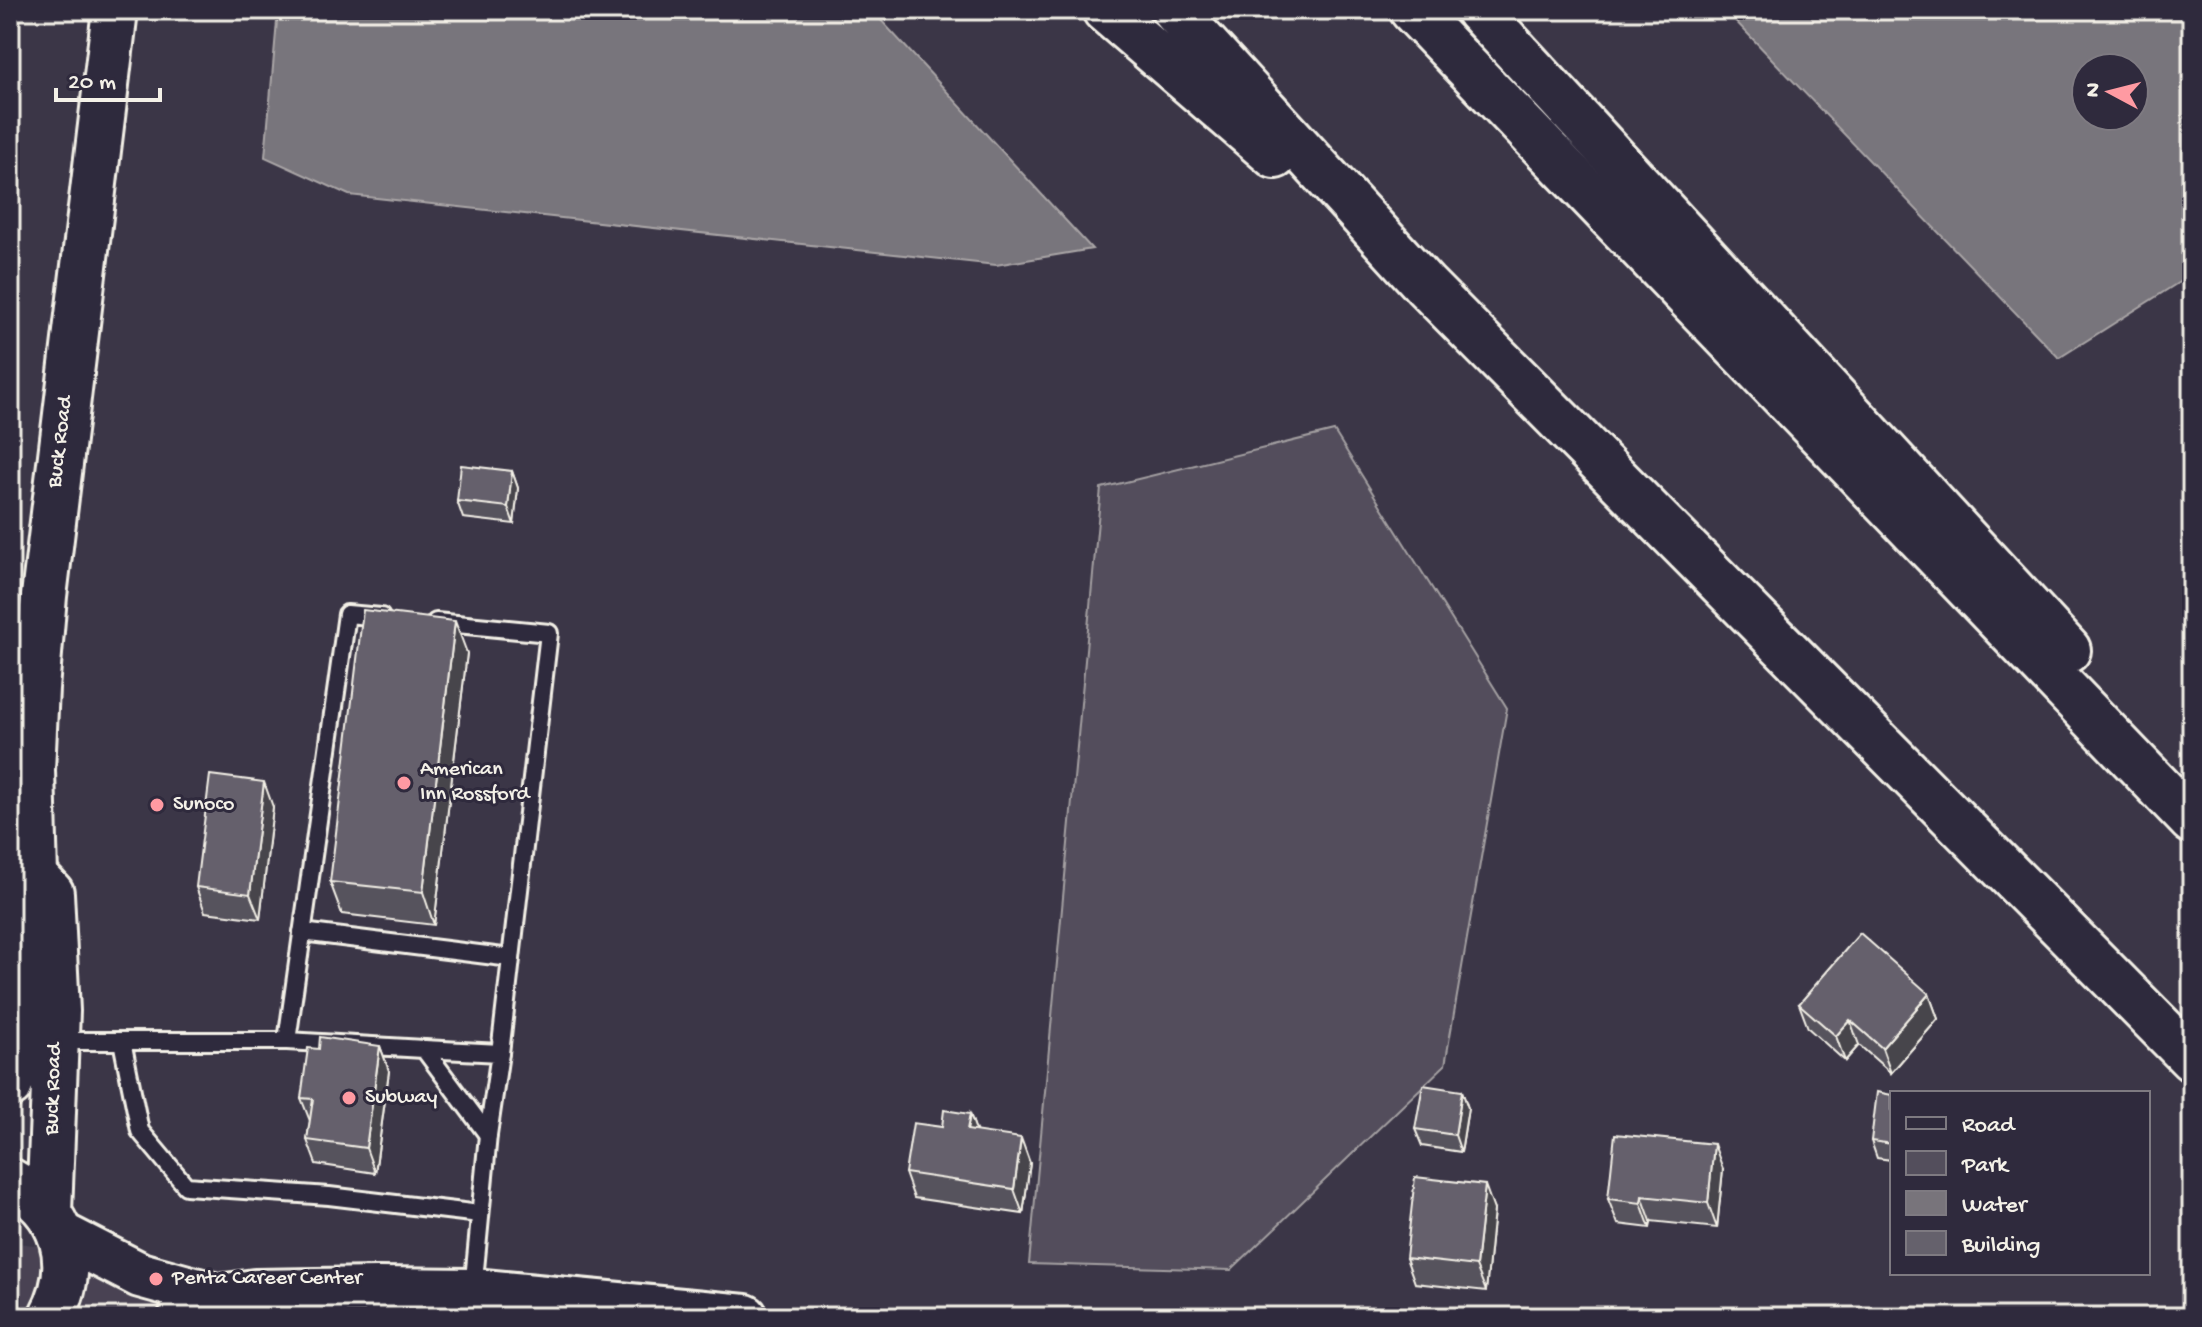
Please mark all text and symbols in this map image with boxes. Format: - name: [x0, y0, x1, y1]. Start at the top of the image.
- scale bar: [56, 52, 160, 102]
- north arrow: [2070, 52, 2150, 132]
- text: 20 m: [68, 69, 116, 98]
- text: N: [2080, 81, 2108, 99]
- street label: Buck Road: [42, 393, 80, 490]
- place label: American Inn Rossford: [420, 757, 531, 808]
- marker: American Inn Rossford: [395, 774, 413, 792]
- place label: Sunoco: [173, 792, 234, 818]
- marker: Sunoco: [148, 796, 166, 814]
- street label: Buck Road: [39, 1040, 69, 1136]
- place label: Subway: [365, 1085, 437, 1111]
- marker: Subway: [340, 1089, 358, 1107]
- legend: [1890, 1091, 2150, 1275]
- text: Road: [1962, 1112, 2016, 1141]
- text: Park: [1961, 1152, 2010, 1181]
- text: Water: [1962, 1192, 2029, 1221]
- text: Building: [1961, 1232, 2040, 1261]
- place label: Penta Career Center: [171, 1266, 364, 1292]
- marker: Penta Career Center: [147, 1270, 165, 1288]

